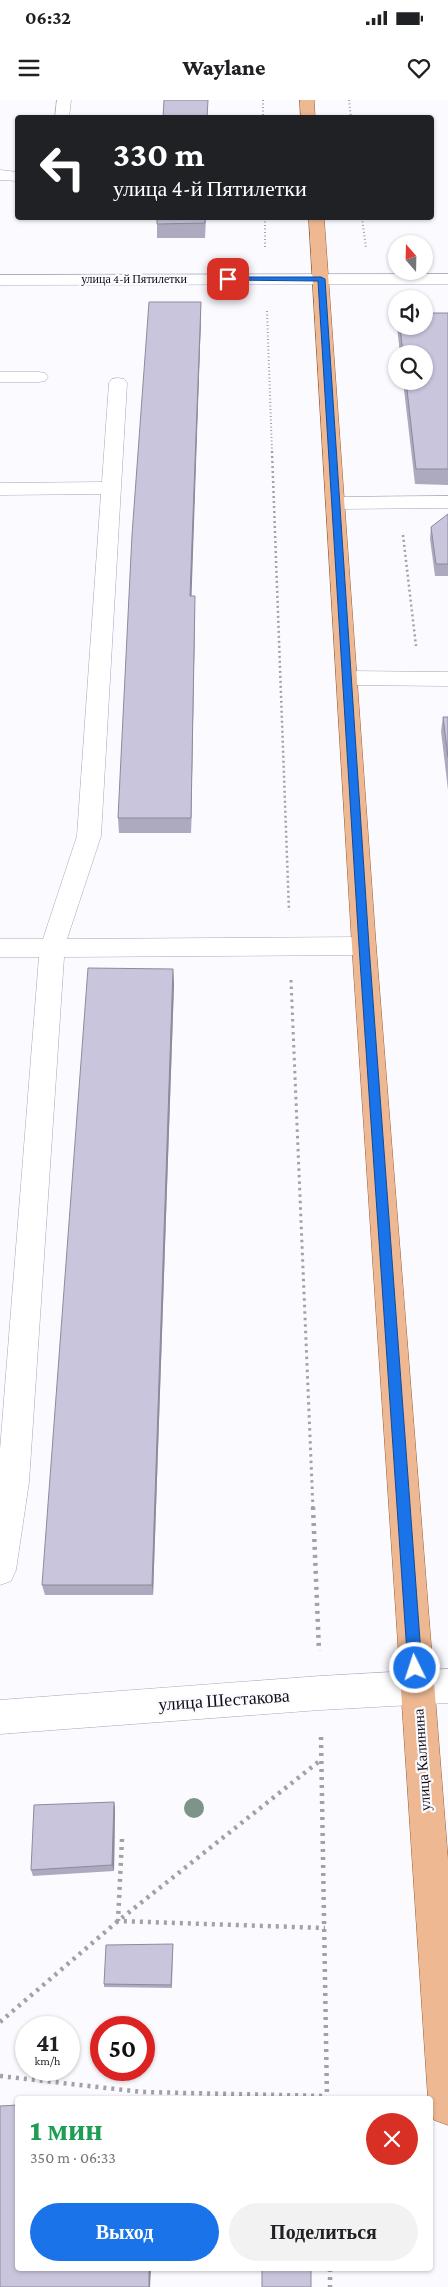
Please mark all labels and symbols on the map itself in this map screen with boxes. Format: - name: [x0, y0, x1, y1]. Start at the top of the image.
- north arrow: [388, 235, 432, 280]
- pin: [207, 258, 249, 300]
- street label: улица 4-й Пятилетки: [81, 272, 187, 286]
- position arrow: [388, 1641, 440, 1693]
- street label: улица Шестакова: [158, 1685, 290, 1715]
- street label: улица Калинина: [410, 1708, 434, 1812]
- speed limit sign: 50: [90, 2016, 155, 2081]

